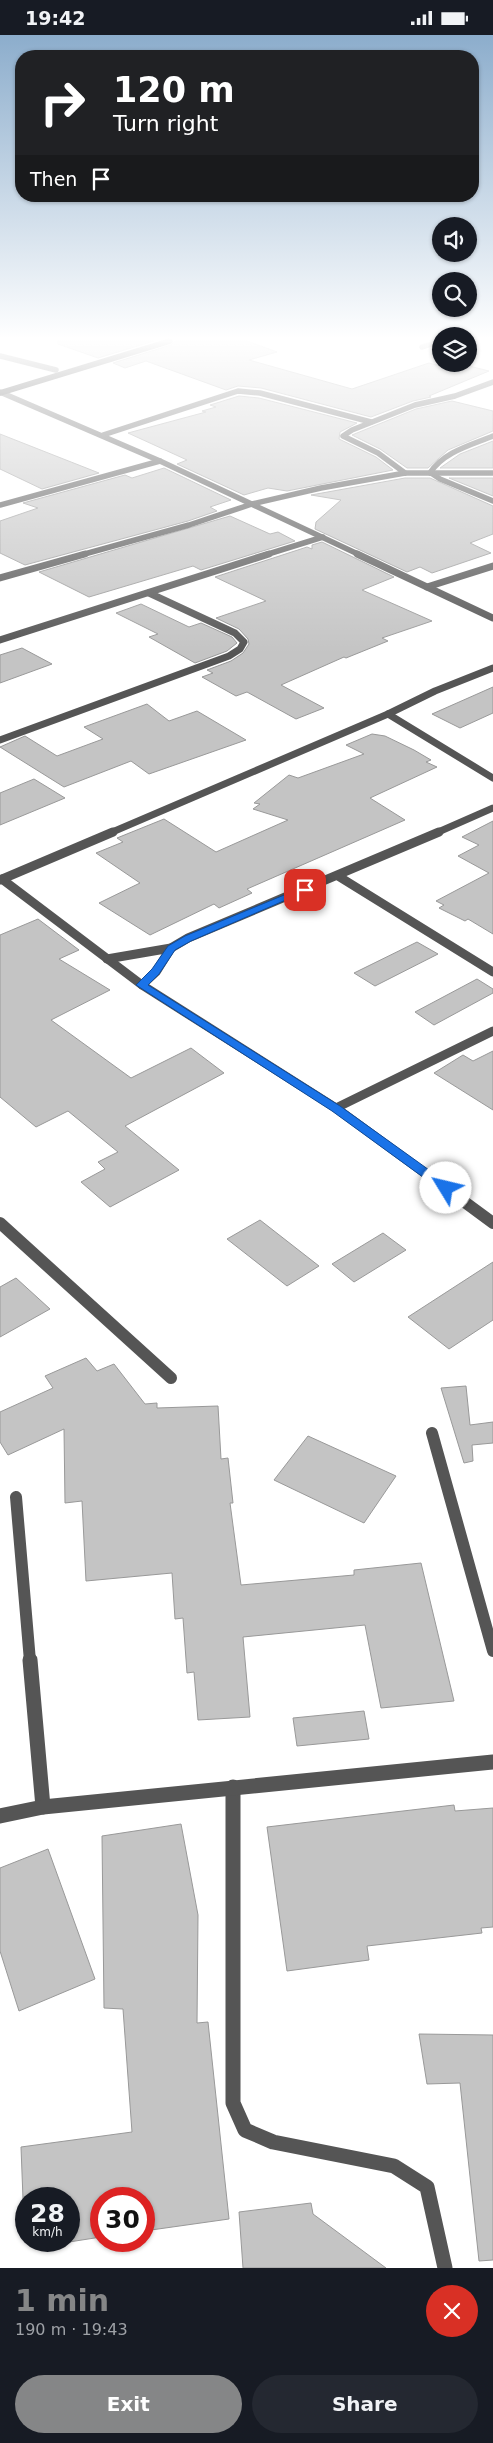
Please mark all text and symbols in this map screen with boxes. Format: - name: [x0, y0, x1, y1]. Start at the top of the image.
- text: 19:42: [25, 7, 85, 29]
- icon: right: [30, 70, 95, 135]
- text: 120 m: [113, 70, 235, 110]
- text: Turn right: [113, 111, 218, 136]
- icon: arrive: [87, 165, 115, 193]
- text: Then: [30, 168, 77, 190]
- map controls: [432, 217, 477, 372]
- button: sound: [432, 217, 477, 262]
- button: search: [432, 272, 477, 317]
- button: layers: [432, 327, 477, 372]
- pin: [284, 869, 326, 911]
- icon: arrive: [291, 876, 319, 904]
- position arrow: [419, 1161, 471, 1213]
- speed limit sign: 30: [90, 2187, 155, 2252]
- text: 28: [30, 2199, 65, 2228]
- text: km/h: [32, 2225, 63, 2239]
- text: 1 min: [15, 2283, 109, 2318]
- button: close: [426, 2285, 478, 2337]
- text: 190 m · 19:43: [15, 2320, 128, 2339]
- button: Exit: [15, 2375, 242, 2433]
- button: Share: [252, 2375, 478, 2433]

